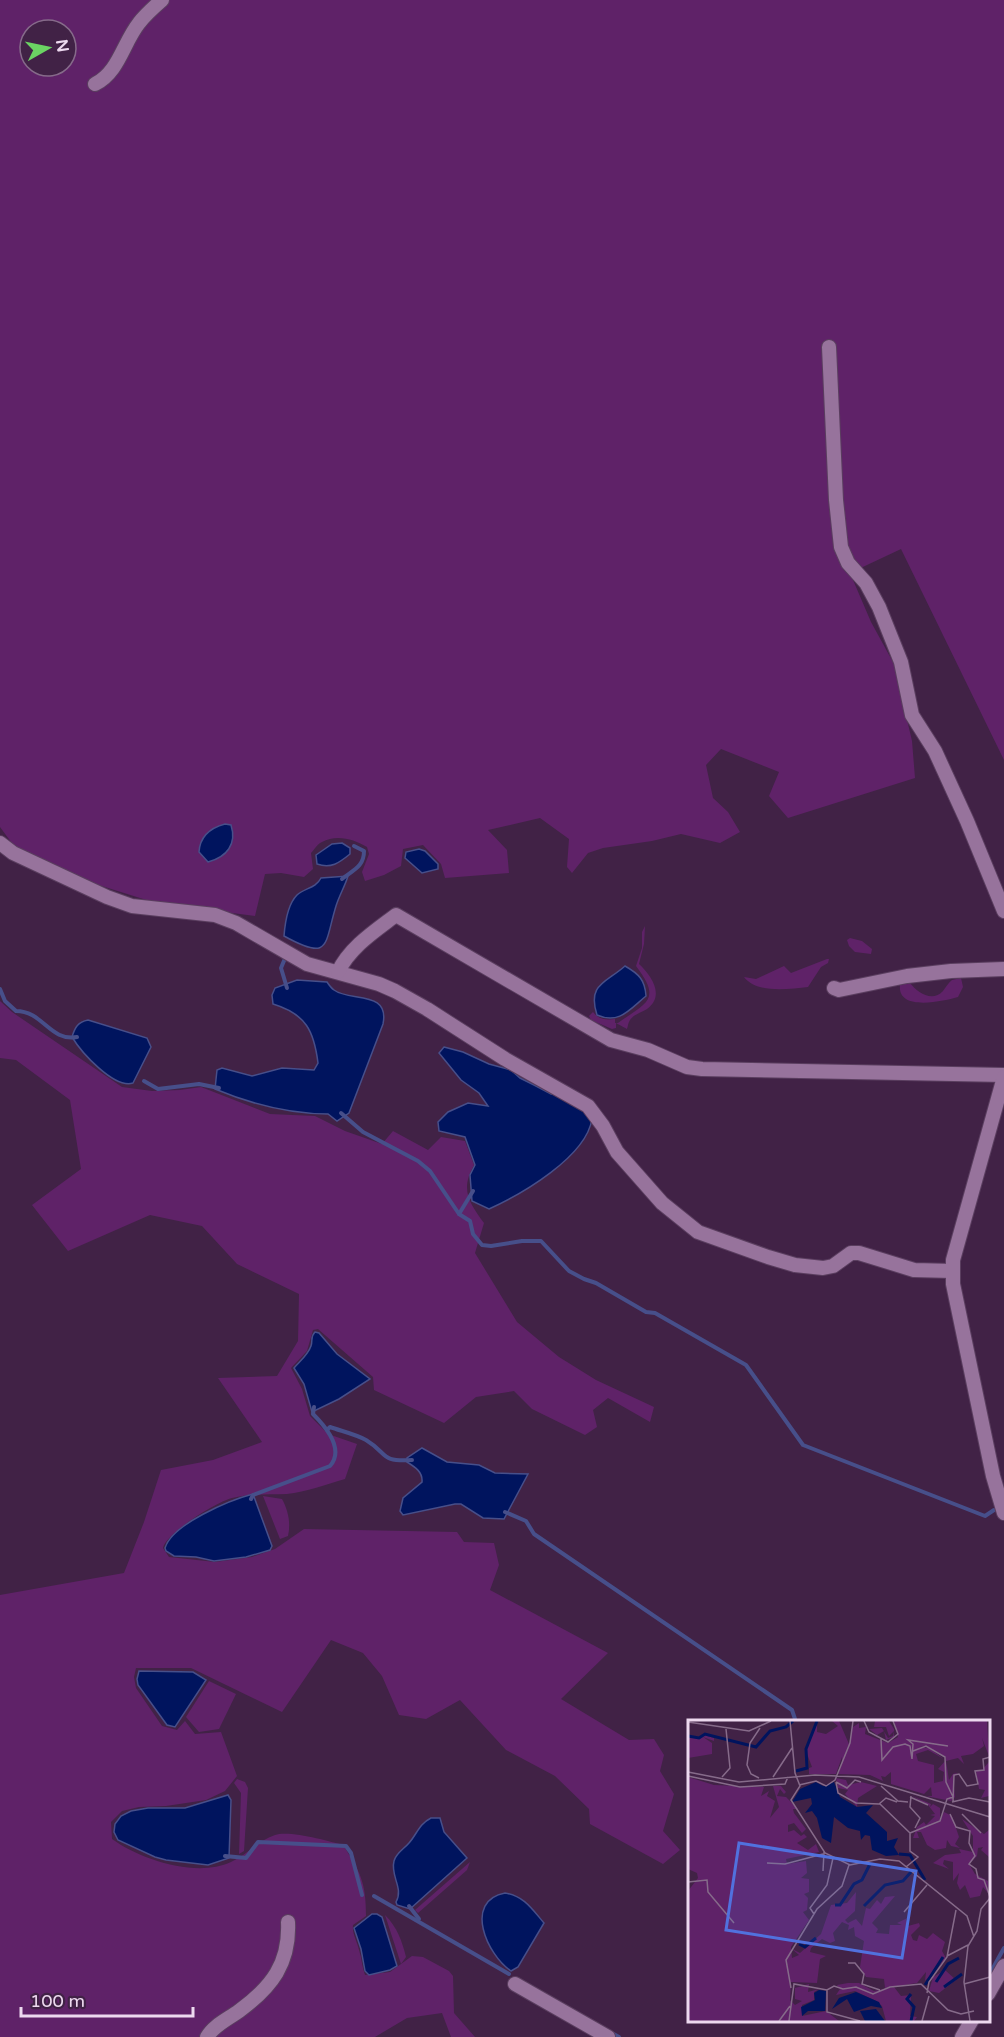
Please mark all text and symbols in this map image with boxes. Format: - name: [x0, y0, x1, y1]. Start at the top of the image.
- north arrow: [18, 18, 78, 78]
- text: N: [51, 38, 73, 54]
- inset map: [688, 1720, 989, 2022]
- scale bar: [21, 1980, 194, 2018]
- text: 100 m: [30, 1990, 85, 2012]

